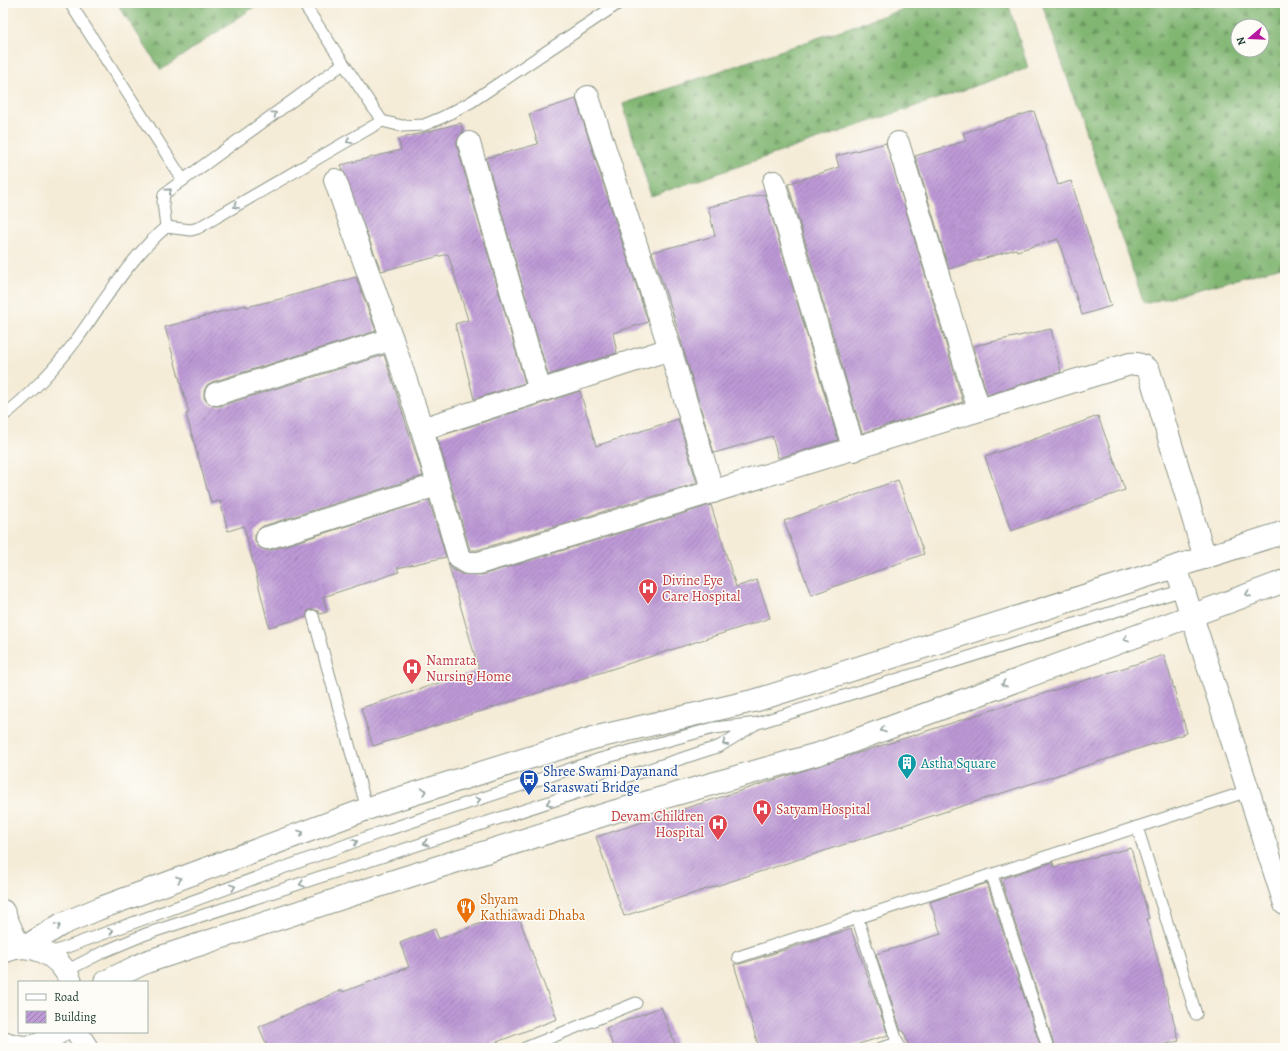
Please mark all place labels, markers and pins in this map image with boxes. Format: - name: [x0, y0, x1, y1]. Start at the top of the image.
- place label: Divine Eye Care Hospital: [662, 571, 741, 606]
- hospital icon: Divine Eye Care Hospital: [637, 577, 659, 605]
- place label: Namrata Nursing Home: [426, 651, 511, 686]
- hospital icon: Namrata Nursing Home: [401, 657, 423, 685]
- building icon: Astha Square: [896, 752, 918, 780]
- place label: Astha Square: [920, 754, 996, 773]
- place label: Shree Swami Dayanand Saraswati Bridge: [543, 762, 678, 797]
- bus stop icon: Shree Swami Dayanand Saraswati Bridge: [518, 768, 540, 796]
- hospital icon: Satyam Hospital: [751, 798, 773, 826]
- place label: Satyam Hospital: [776, 800, 871, 819]
- place label: Devam Children Hospital: [611, 807, 705, 842]
- hospital icon: Devam Children Hospital: [707, 813, 729, 841]
- place label: Shyam Kathiawadi Dhaba: [480, 890, 586, 925]
- restaurant icon: Shyam Kathiawadi Dhaba: [455, 896, 477, 924]

